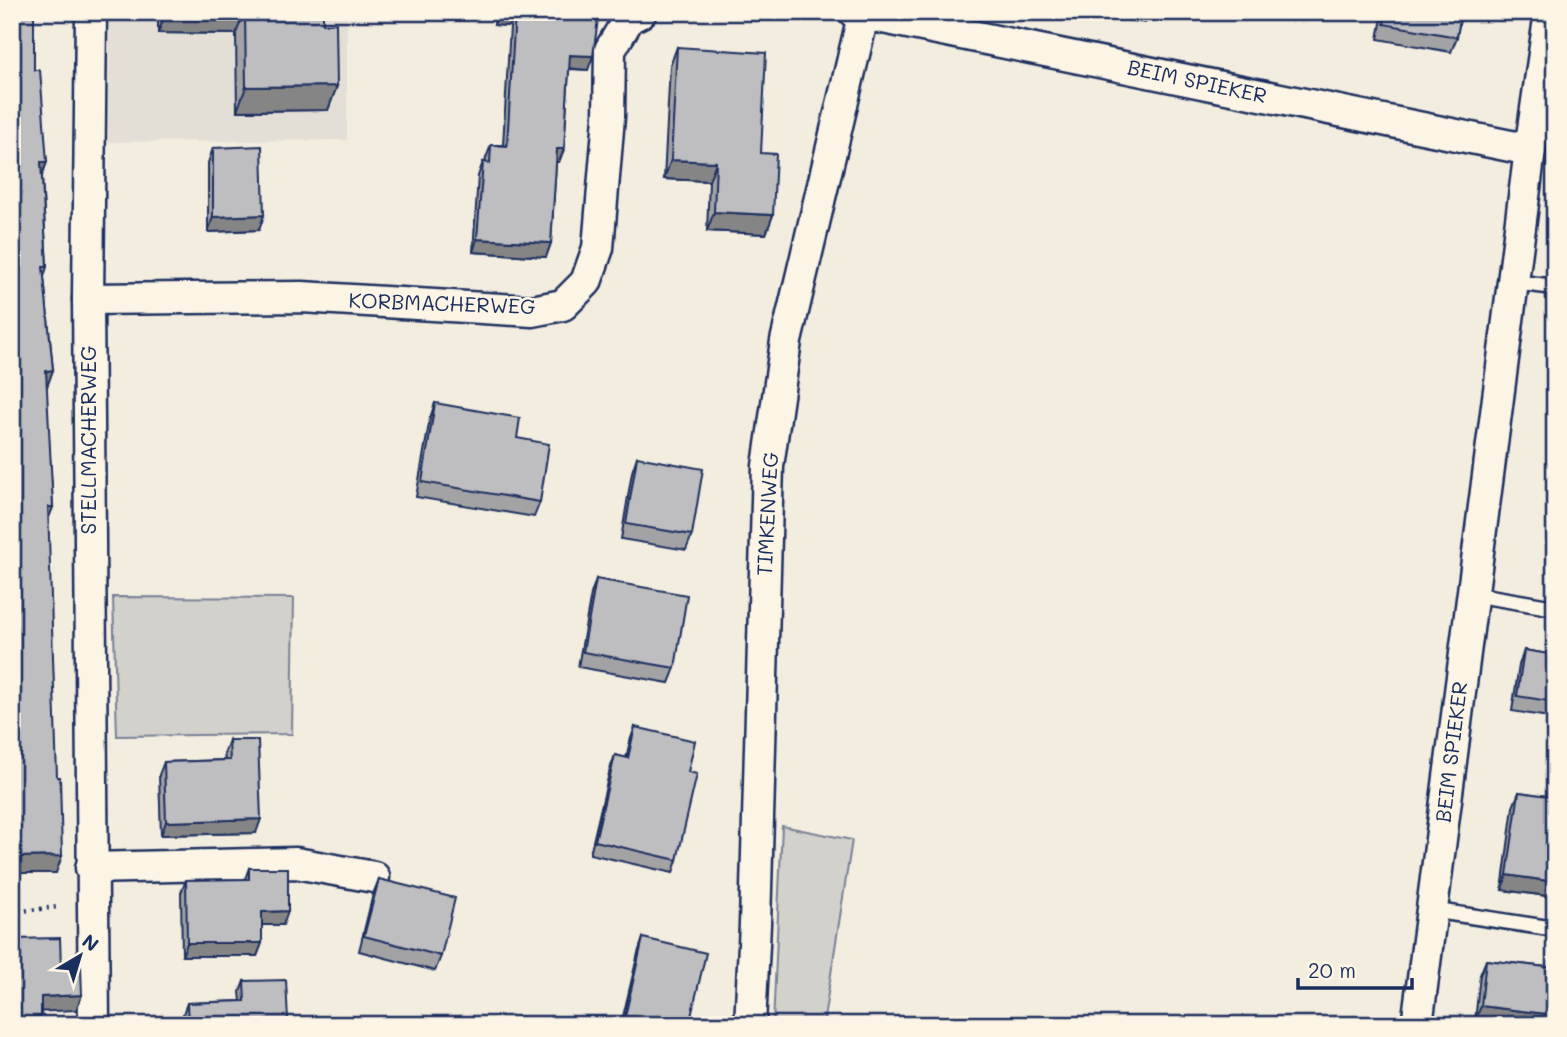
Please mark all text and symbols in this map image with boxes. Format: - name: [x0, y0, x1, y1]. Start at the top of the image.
- street label: BEIM SPIEKER: [1125, 53, 1269, 108]
- street label: KORBMACHERWEG: [348, 286, 536, 319]
- street label: STELLMACHERWEG: [74, 345, 101, 535]
- street label: TIMKENWEG: [750, 451, 783, 577]
- street label: BEIM SPIEKER: [1428, 680, 1473, 824]
- north arrow: [46, 922, 116, 992]
- text: N: [77, 928, 104, 956]
- scale bar: [1298, 946, 1411, 990]
- text: 20 m: [1308, 956, 1356, 983]

